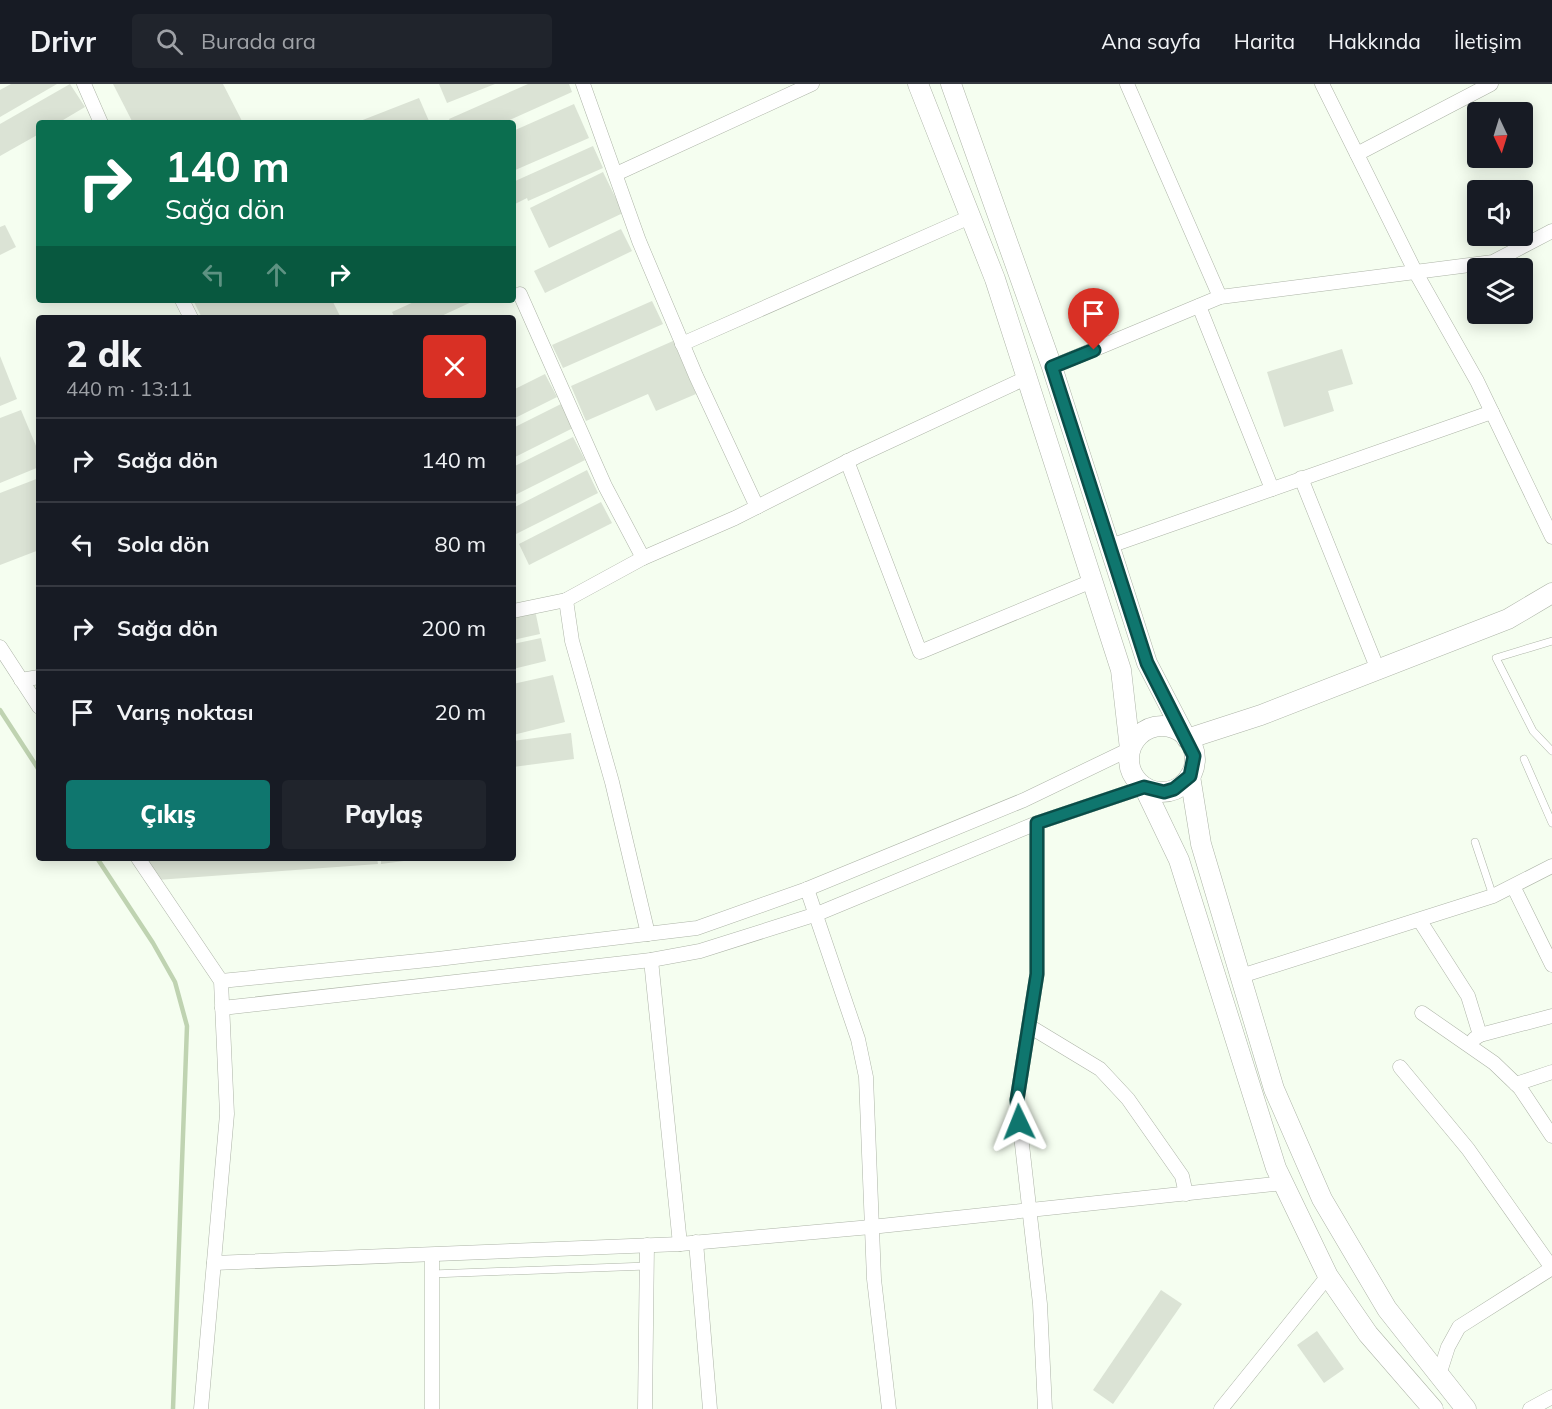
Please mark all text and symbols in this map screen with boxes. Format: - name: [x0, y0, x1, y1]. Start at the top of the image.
- search box: [132, 14, 552, 68]
- text: Drivr: [30, 24, 96, 59]
- icon: search: [153, 25, 186, 58]
- text: Burada ara: [201, 27, 316, 55]
- text: Ana sayfa: [1101, 28, 1201, 54]
- text: Harita: [1234, 28, 1295, 54]
- text: Hakkında: [1328, 28, 1421, 54]
- text: İletişim: [1454, 28, 1522, 54]
- north arrow: [1467, 102, 1533, 168]
- map controls: [1467, 102, 1533, 324]
- text: 140 m: [165, 140, 290, 193]
- icon: right: [66, 144, 144, 222]
- button: sound: [1467, 180, 1533, 246]
- text: Sağa dön: [165, 192, 285, 226]
- icon: left: [197, 258, 230, 291]
- icon: ahead: [260, 258, 293, 291]
- icon: right: [323, 258, 356, 291]
- button: layers: [1467, 258, 1533, 324]
- pin: [1068, 288, 1119, 350]
- icon: arrive: [1077, 297, 1110, 330]
- text: 2 dk: [66, 331, 141, 376]
- button: close: [423, 335, 486, 398]
- text: 440 m · 13:11: [66, 376, 192, 401]
- icon: right: [66, 444, 99, 477]
- text: Sağa dön: [117, 446, 218, 474]
- text: 140 m: [421, 446, 486, 474]
- icon: left: [66, 528, 99, 561]
- text: Sola dön: [117, 530, 210, 558]
- text: 80 m: [435, 530, 486, 558]
- icon: right: [66, 612, 99, 645]
- text: Sağa dön: [117, 614, 218, 642]
- text: 200 m: [421, 614, 486, 642]
- icon: arrive: [66, 696, 99, 729]
- text: Varış noktası: [117, 698, 253, 726]
- text: 20 m: [435, 698, 486, 726]
- button: Çıkış: [66, 780, 270, 849]
- button: Paylaş: [282, 780, 486, 849]
- position arrow: [987, 1090, 1051, 1154]

